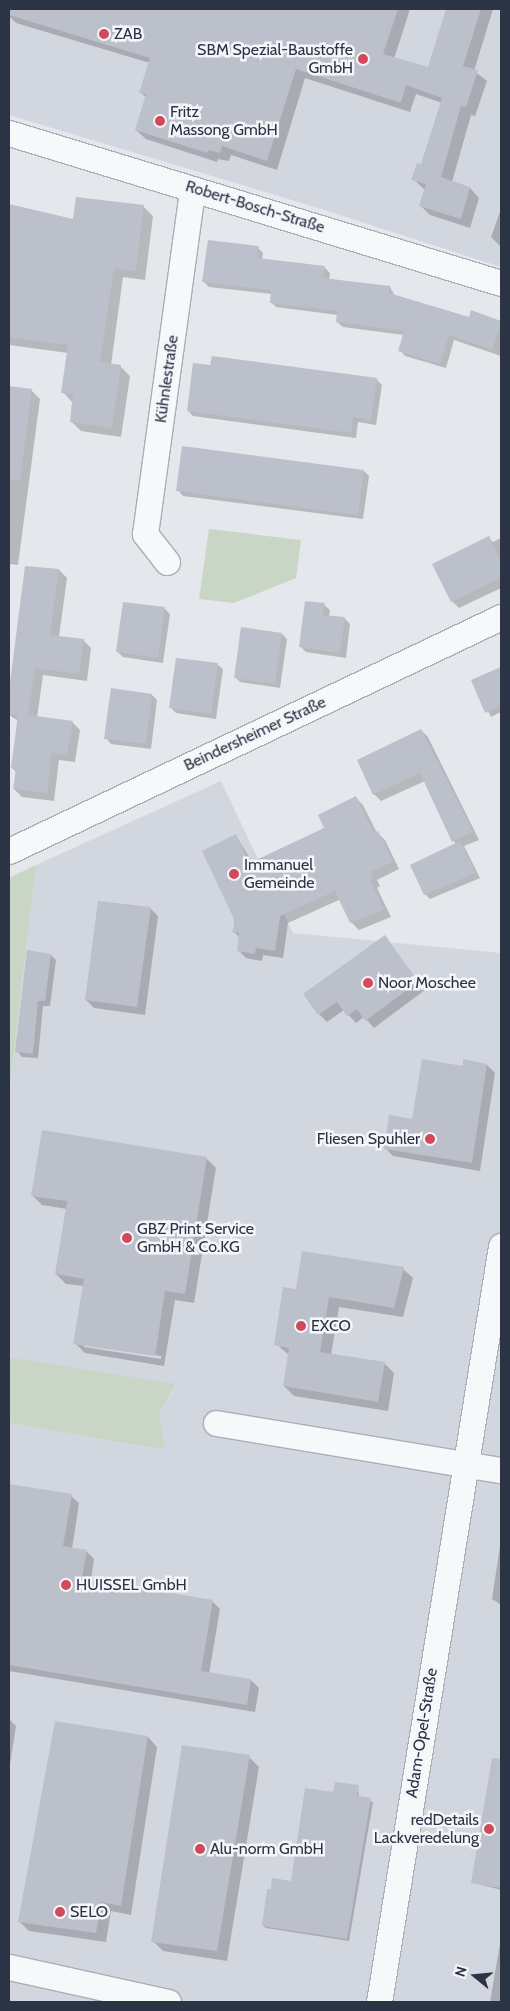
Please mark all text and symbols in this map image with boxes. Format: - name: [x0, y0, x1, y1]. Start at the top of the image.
- place label: ZAB: [114, 24, 142, 44]
- marker: ZAB: [98, 28, 110, 40]
- place label: SBM Spezial-Baustoffe GmbH: [197, 40, 353, 78]
- marker: SBM Spezial-Baustoffe GmbH: [357, 53, 369, 65]
- place label: Fritz Massong GmbH: [170, 102, 278, 140]
- marker: Fritz Massong GmbH: [154, 115, 166, 127]
- street label: Robert-Bosch-Straße: [183, 177, 327, 237]
- street label: Kühnlestraße: [151, 334, 183, 424]
- street label: Beindersheimer Straße: [181, 693, 329, 775]
- place label: Immanuel Gemeinde: [244, 855, 314, 893]
- marker: Immanuel Gemeinde: [228, 868, 240, 880]
- place label: Noor Moschee: [378, 973, 476, 993]
- marker: Noor Moschee: [362, 977, 374, 989]
- place label: Fliesen Spuhler: [317, 1129, 420, 1149]
- marker: Fliesen Spuhler: [424, 1133, 436, 1145]
- place label: GBZ Print Service GmbH & Co.KG: [137, 1219, 254, 1257]
- marker: GBZ Print Service GmbH & Co.KG: [121, 1232, 133, 1244]
- place label: EXCO: [311, 1316, 351, 1336]
- marker: EXCO: [295, 1320, 307, 1332]
- place label: HUISSEL GmbH: [76, 1575, 187, 1595]
- marker: HUISSEL GmbH: [60, 1579, 72, 1591]
- street label: Adam-Opel-Straße: [402, 1667, 442, 1799]
- place label: redDetails Lackveredelung: [374, 1810, 479, 1848]
- marker: redDetails Lackveredelung: [483, 1823, 495, 1835]
- place label: Alu-norm GmbH: [210, 1839, 324, 1859]
- marker: Alu-norm GmbH: [194, 1843, 206, 1855]
- place label: SELO: [70, 1902, 108, 1922]
- marker: SELO: [54, 1906, 66, 1918]
- north arrow: [450, 1951, 500, 2001]
- text: N: [451, 1964, 471, 1979]

